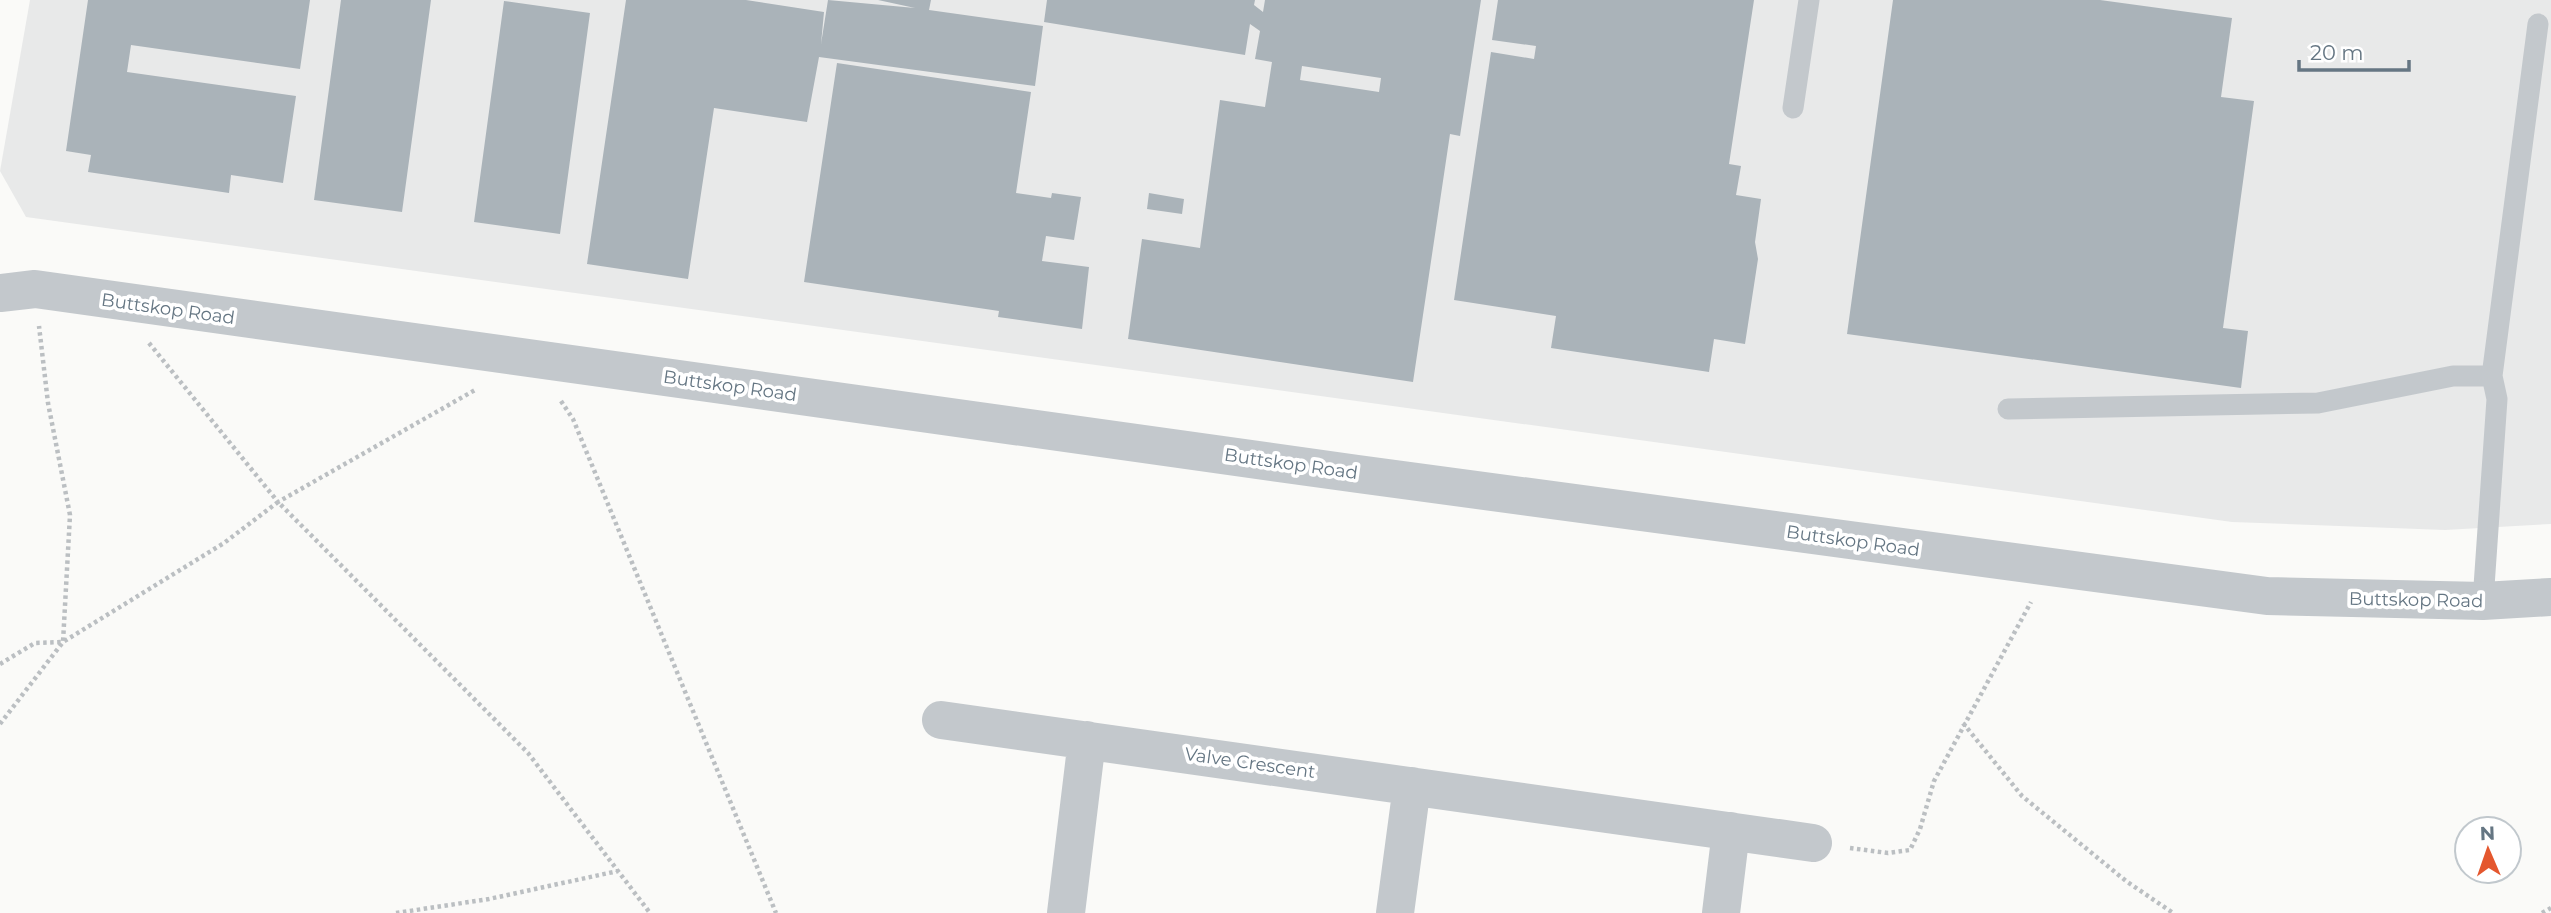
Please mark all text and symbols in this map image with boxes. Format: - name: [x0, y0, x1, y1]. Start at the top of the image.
- scale bar: [2299, 28, 2409, 72]
- text: 20 m: [2310, 40, 2364, 65]
- street label: Buttskop Road: [100, 289, 236, 329]
- street label: Buttskop Road: [662, 366, 798, 406]
- street label: Buttskop Road: [1223, 444, 1359, 484]
- street label: Buttskop Road: [1785, 521, 1921, 561]
- street label: Buttskop Road: [2349, 588, 2483, 612]
- street label: Valve Crescent: [1183, 743, 1317, 783]
- north arrow: [2453, 815, 2523, 885]
- text: N: [2479, 822, 2496, 845]

